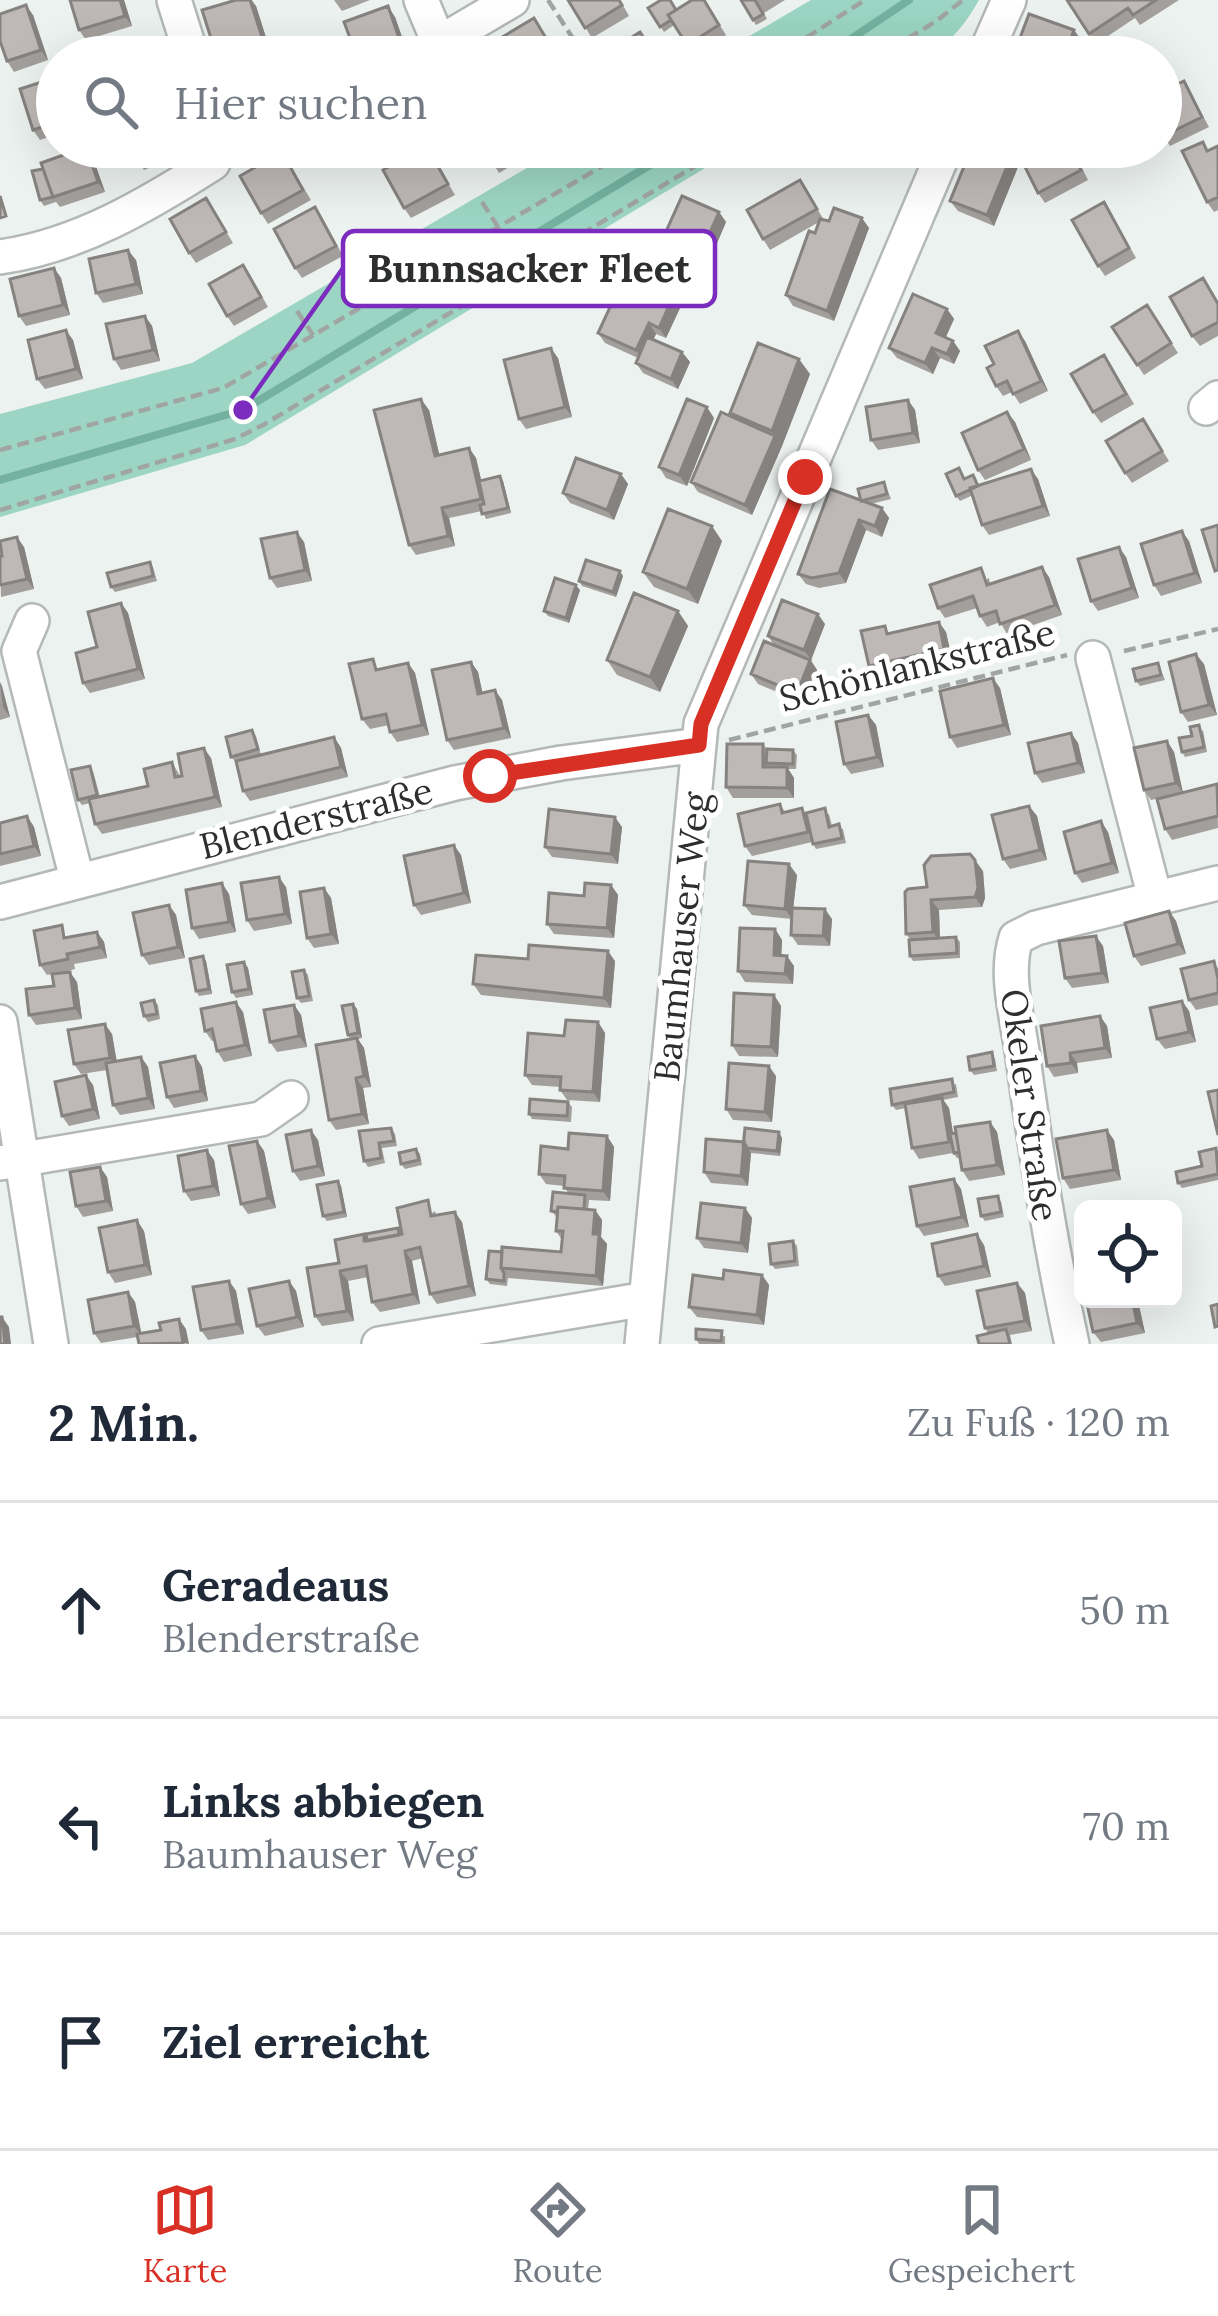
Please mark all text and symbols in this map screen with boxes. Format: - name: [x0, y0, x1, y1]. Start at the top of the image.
- search box: [36, 36, 1182, 168]
- icon: search: [78, 69, 144, 135]
- text: Hier suchen: [174, 74, 427, 131]
- callout: Bunnsacker Fleet: [343, 231, 715, 306]
- text: Bunnsacker Fleet: [367, 243, 692, 293]
- route end: [778, 450, 832, 504]
- street label: Schönlankstraße: [775, 609, 1059, 721]
- route start: [463, 749, 517, 803]
- street label: Blenderstraße: [195, 767, 437, 869]
- street label: Baumhauser Weg: [643, 789, 719, 1084]
- street label: Okeler Straße: [991, 986, 1069, 1224]
- map controls: [1074, 1200, 1182, 1308]
- button: locate: [1074, 1200, 1182, 1308]
- text: 2 Min.: [48, 1390, 199, 1455]
- text: Zu Fuß · 120 m: [907, 1397, 1170, 1447]
- text: Geradeaus: [162, 1556, 389, 1613]
- icon: ahead: [48, 1577, 114, 1643]
- text: 50 m: [1079, 1585, 1170, 1635]
- text: Blenderstraße: [162, 1613, 420, 1663]
- text: Links abbiegen: [162, 1772, 485, 1829]
- icon: left: [48, 1793, 114, 1859]
- text: 70 m: [1083, 1801, 1170, 1851]
- text: Baumhauser Weg: [162, 1829, 477, 1879]
- icon: arrive: [48, 2009, 114, 2075]
- text: Ziel erreicht: [162, 2013, 429, 2070]
- tab: Karte: [143, 2177, 227, 2291]
- tab: Route: [512, 2177, 603, 2291]
- tab: Gespeichert: [888, 2177, 1075, 2291]

